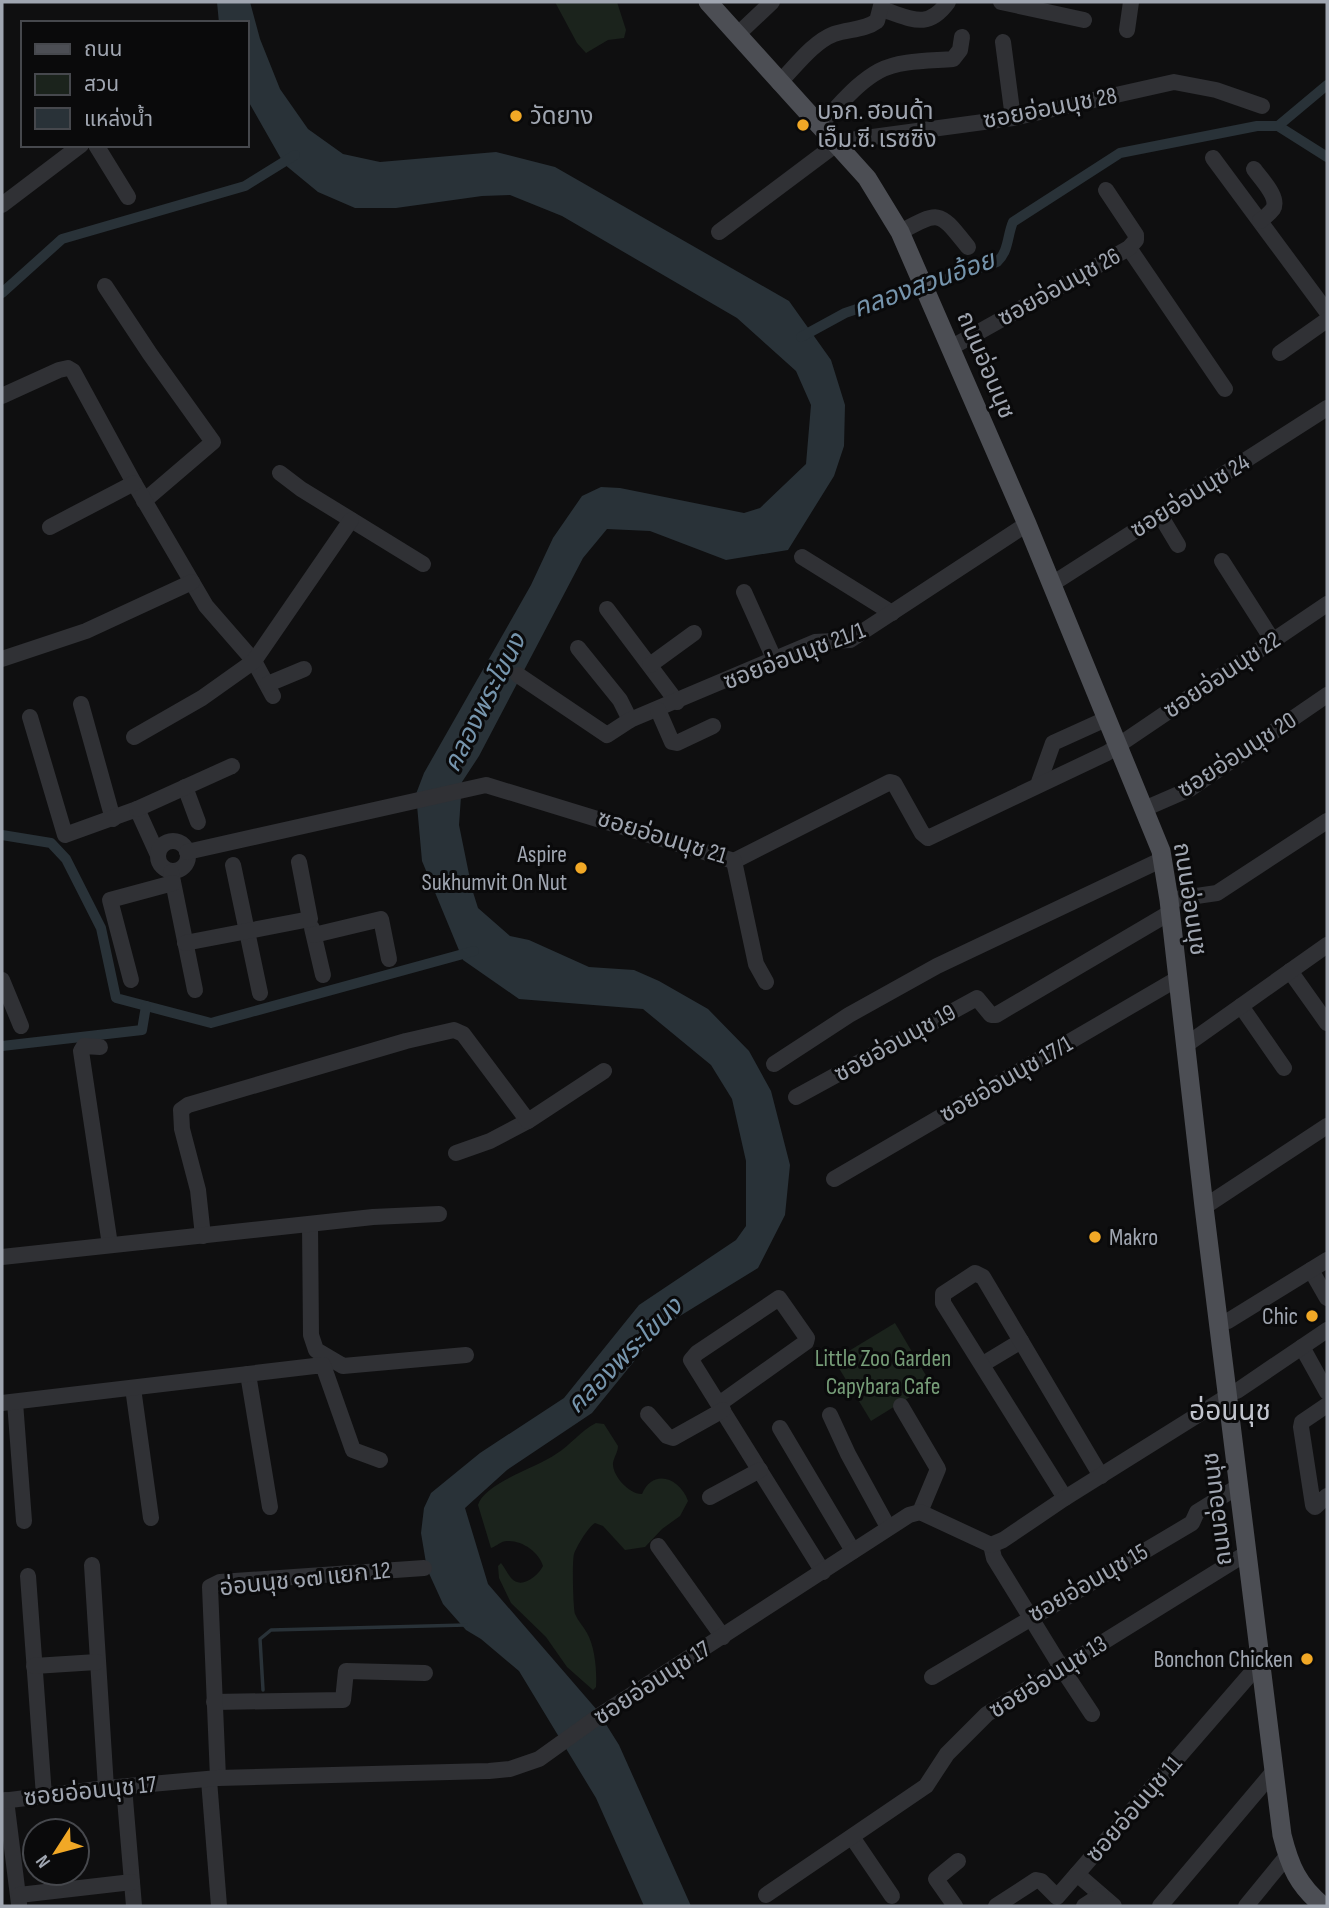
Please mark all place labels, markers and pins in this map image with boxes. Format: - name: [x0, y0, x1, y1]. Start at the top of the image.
- place label: บจก. ฮอนด้า เอ็ม.ซี. เรซซิ่ง: [817, 97, 937, 154]
- place label: วัดยาง: [530, 102, 593, 131]
- marker: วัดยาง: [508, 108, 524, 124]
- marker: บจก. ฮอนด้า เอ็ม.ซี. เรซซิ่ง: [795, 117, 811, 133]
- place label: Aspire Sukhumvit On Nut: [421, 840, 567, 897]
- marker: Aspire Sukhumvit On Nut: [573, 860, 589, 876]
- place label: Makro: [1109, 1223, 1158, 1252]
- marker: Makro: [1087, 1229, 1103, 1245]
- place label: Chic: [1262, 1302, 1298, 1331]
- marker: Chic: [1304, 1308, 1320, 1324]
- place label: Bonchon Chicken: [1153, 1645, 1293, 1674]
- marker: Bonchon Chicken: [1299, 1651, 1315, 1667]

